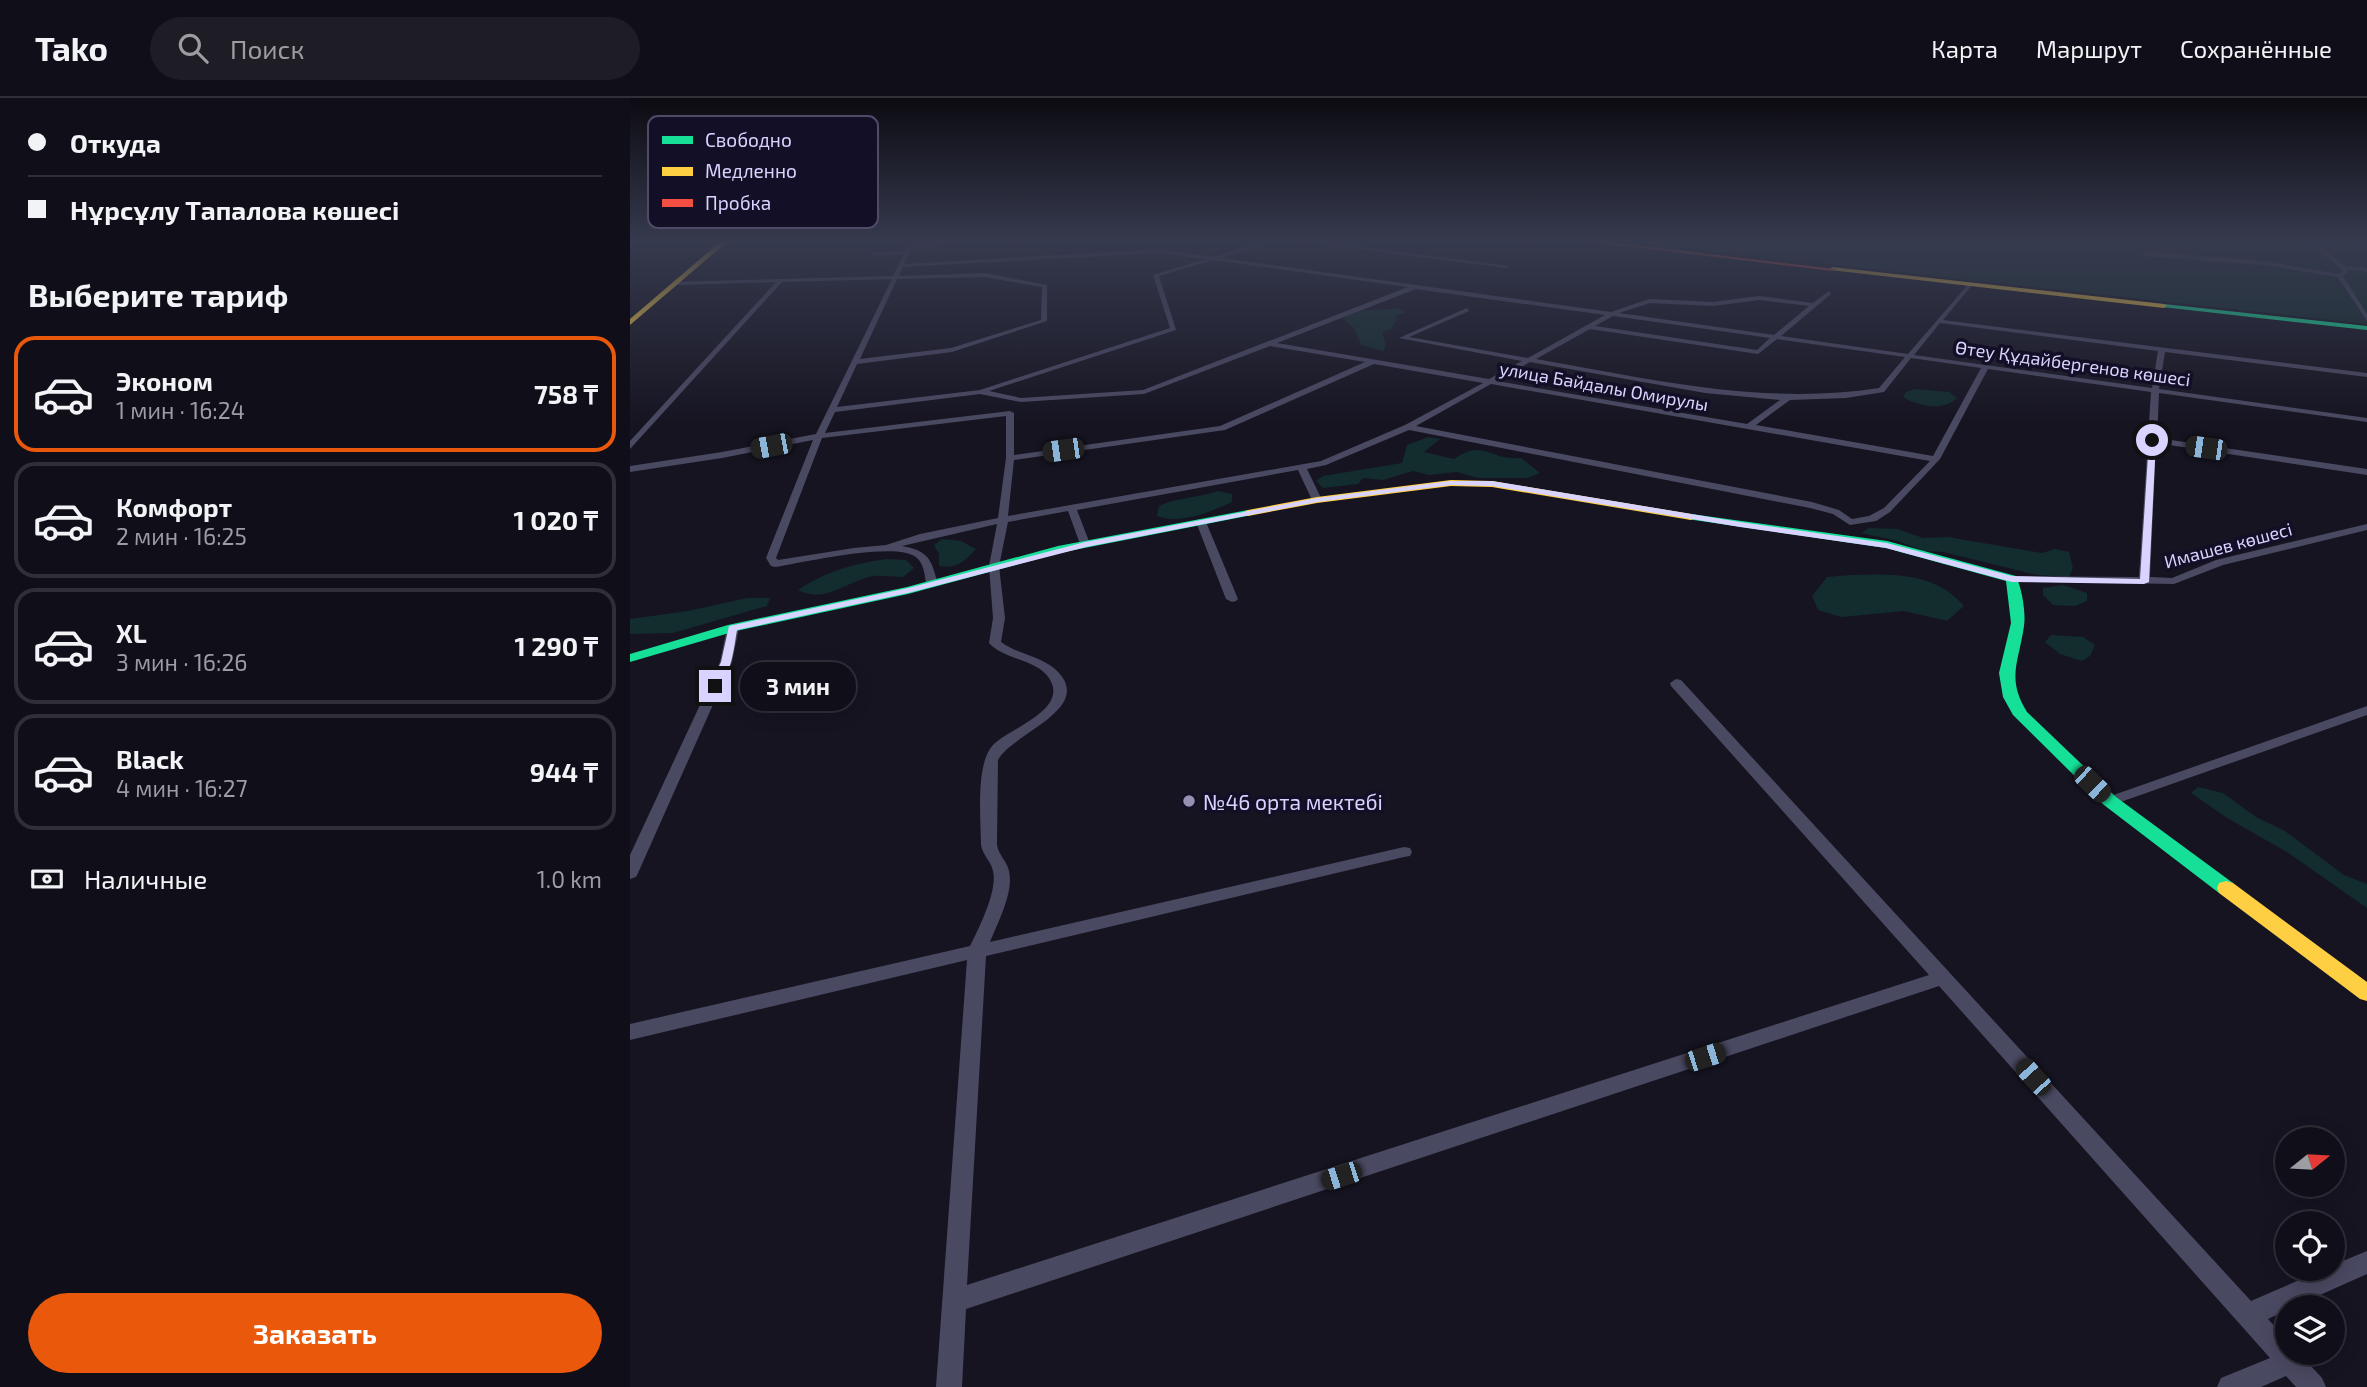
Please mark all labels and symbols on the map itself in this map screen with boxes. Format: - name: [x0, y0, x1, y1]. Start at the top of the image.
- legend: [648, 116, 878, 228]
- text: Свободно: [705, 128, 792, 151]
- text: Медленно: [705, 159, 797, 182]
- text: Пробка: [705, 191, 771, 214]
- street label: Өтеу Құдайбергенов көшесі: [1954, 336, 2192, 390]
- street label: улица Байдалы Омирулы: [1498, 357, 1710, 415]
- route start: [2136, 424, 2168, 456]
- car: [749, 432, 794, 460]
- car: [2184, 435, 2229, 461]
- car: [1041, 437, 1086, 463]
- street label: Имашев көшесі: [2162, 517, 2294, 573]
- callout: 3 мин: [740, 662, 855, 710]
- route end: [699, 670, 731, 702]
- car: [2070, 762, 2115, 806]
- place label: №46 орта мектебі: [1203, 789, 1383, 814]
- marker: №46 орта мектебі: [1181, 793, 1197, 809]
- car: [1682, 1041, 1729, 1073]
- car: [2012, 1054, 2055, 1100]
- north arrow: [2275, 1127, 2345, 1197]
- car: [1318, 1160, 1365, 1192]

